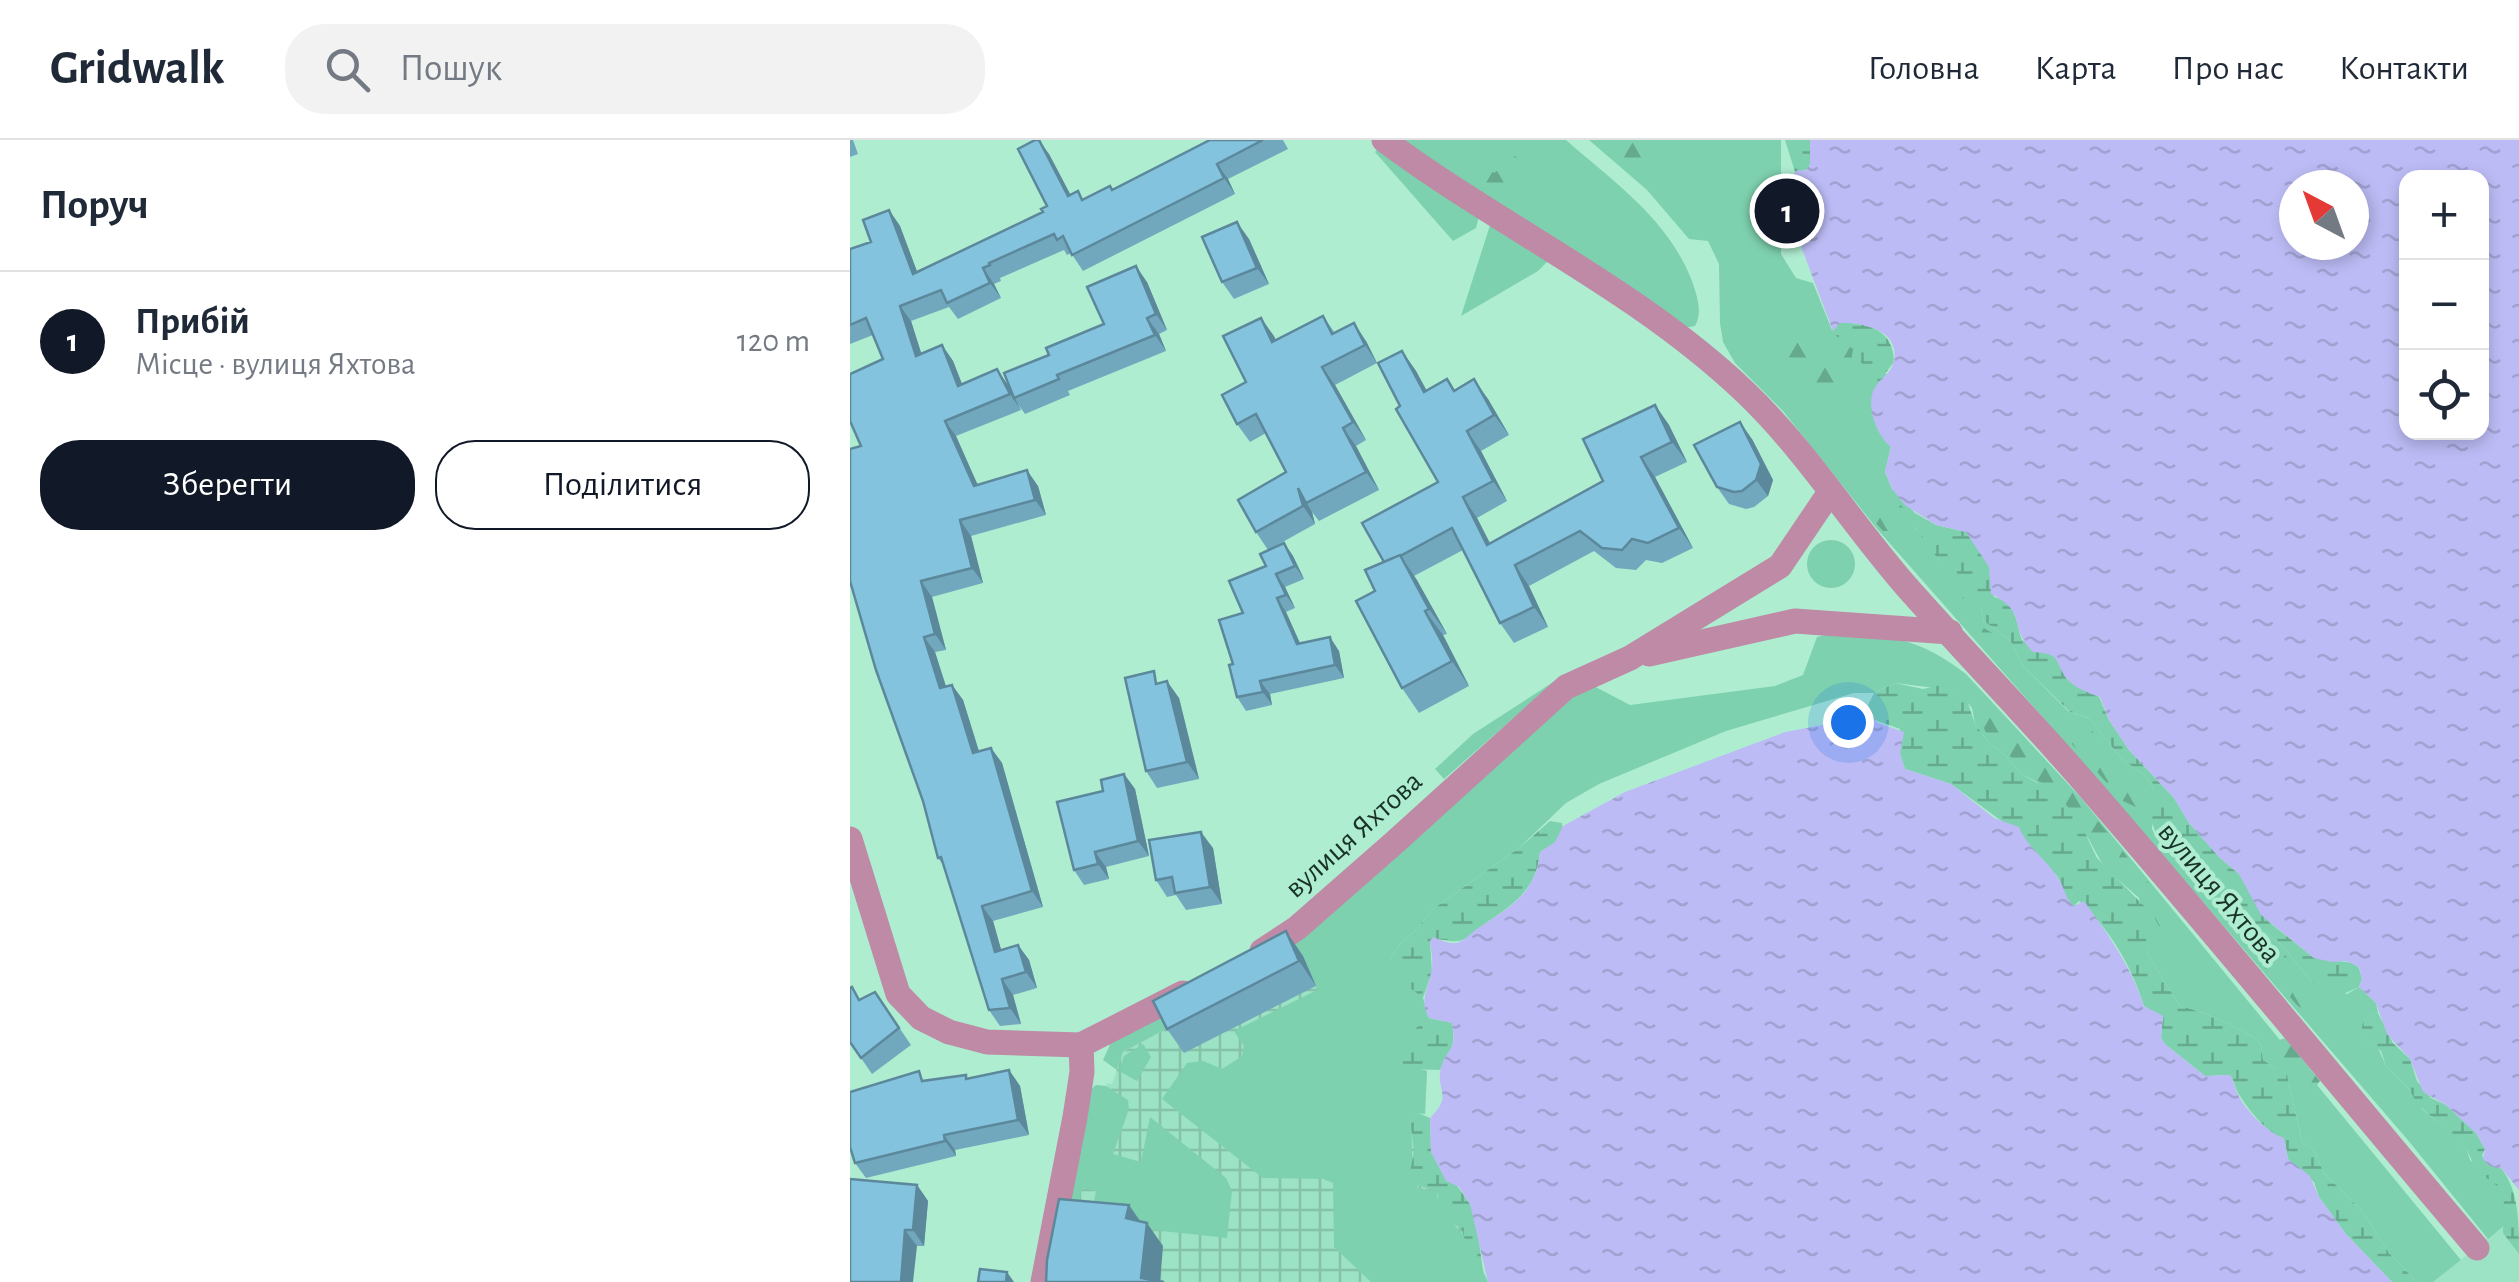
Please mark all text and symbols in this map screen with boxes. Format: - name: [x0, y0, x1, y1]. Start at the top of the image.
- search box: [285, 24, 985, 114]
- icon: search: [320, 42, 375, 97]
- text: Gridwalk: [50, 45, 225, 93]
- text: Пошук: [400, 50, 502, 88]
- text: Головна: [1868, 51, 1980, 86]
- text: Карта: [2035, 51, 2117, 86]
- text: Про нас: [2172, 51, 2284, 86]
- text: Контакти: [2339, 51, 2469, 86]
- north arrow: [2279, 170, 2369, 260]
- map controls: [2399, 170, 2489, 440]
- button: +: [2399, 170, 2489, 260]
- pin: 1: [1754, 174, 1820, 248]
- text: Поруч: [40, 184, 149, 226]
- button: −: [2399, 260, 2489, 350]
- text: Прибій: [135, 303, 250, 341]
- text: 1: [67, 325, 78, 357]
- text: 120 m: [737, 325, 810, 357]
- text: Місце · вулиця Яхтова: [135, 348, 416, 380]
- button: locate: [2399, 350, 2489, 440]
- button: Зберегти: [40, 440, 415, 530]
- button: Поділитися: [435, 440, 810, 530]
- your location: [1823, 697, 1874, 748]
- street label: вулиця Яхтова: [1279, 766, 1428, 904]
- street label: вулиця Яхтова: [2152, 817, 2286, 969]

